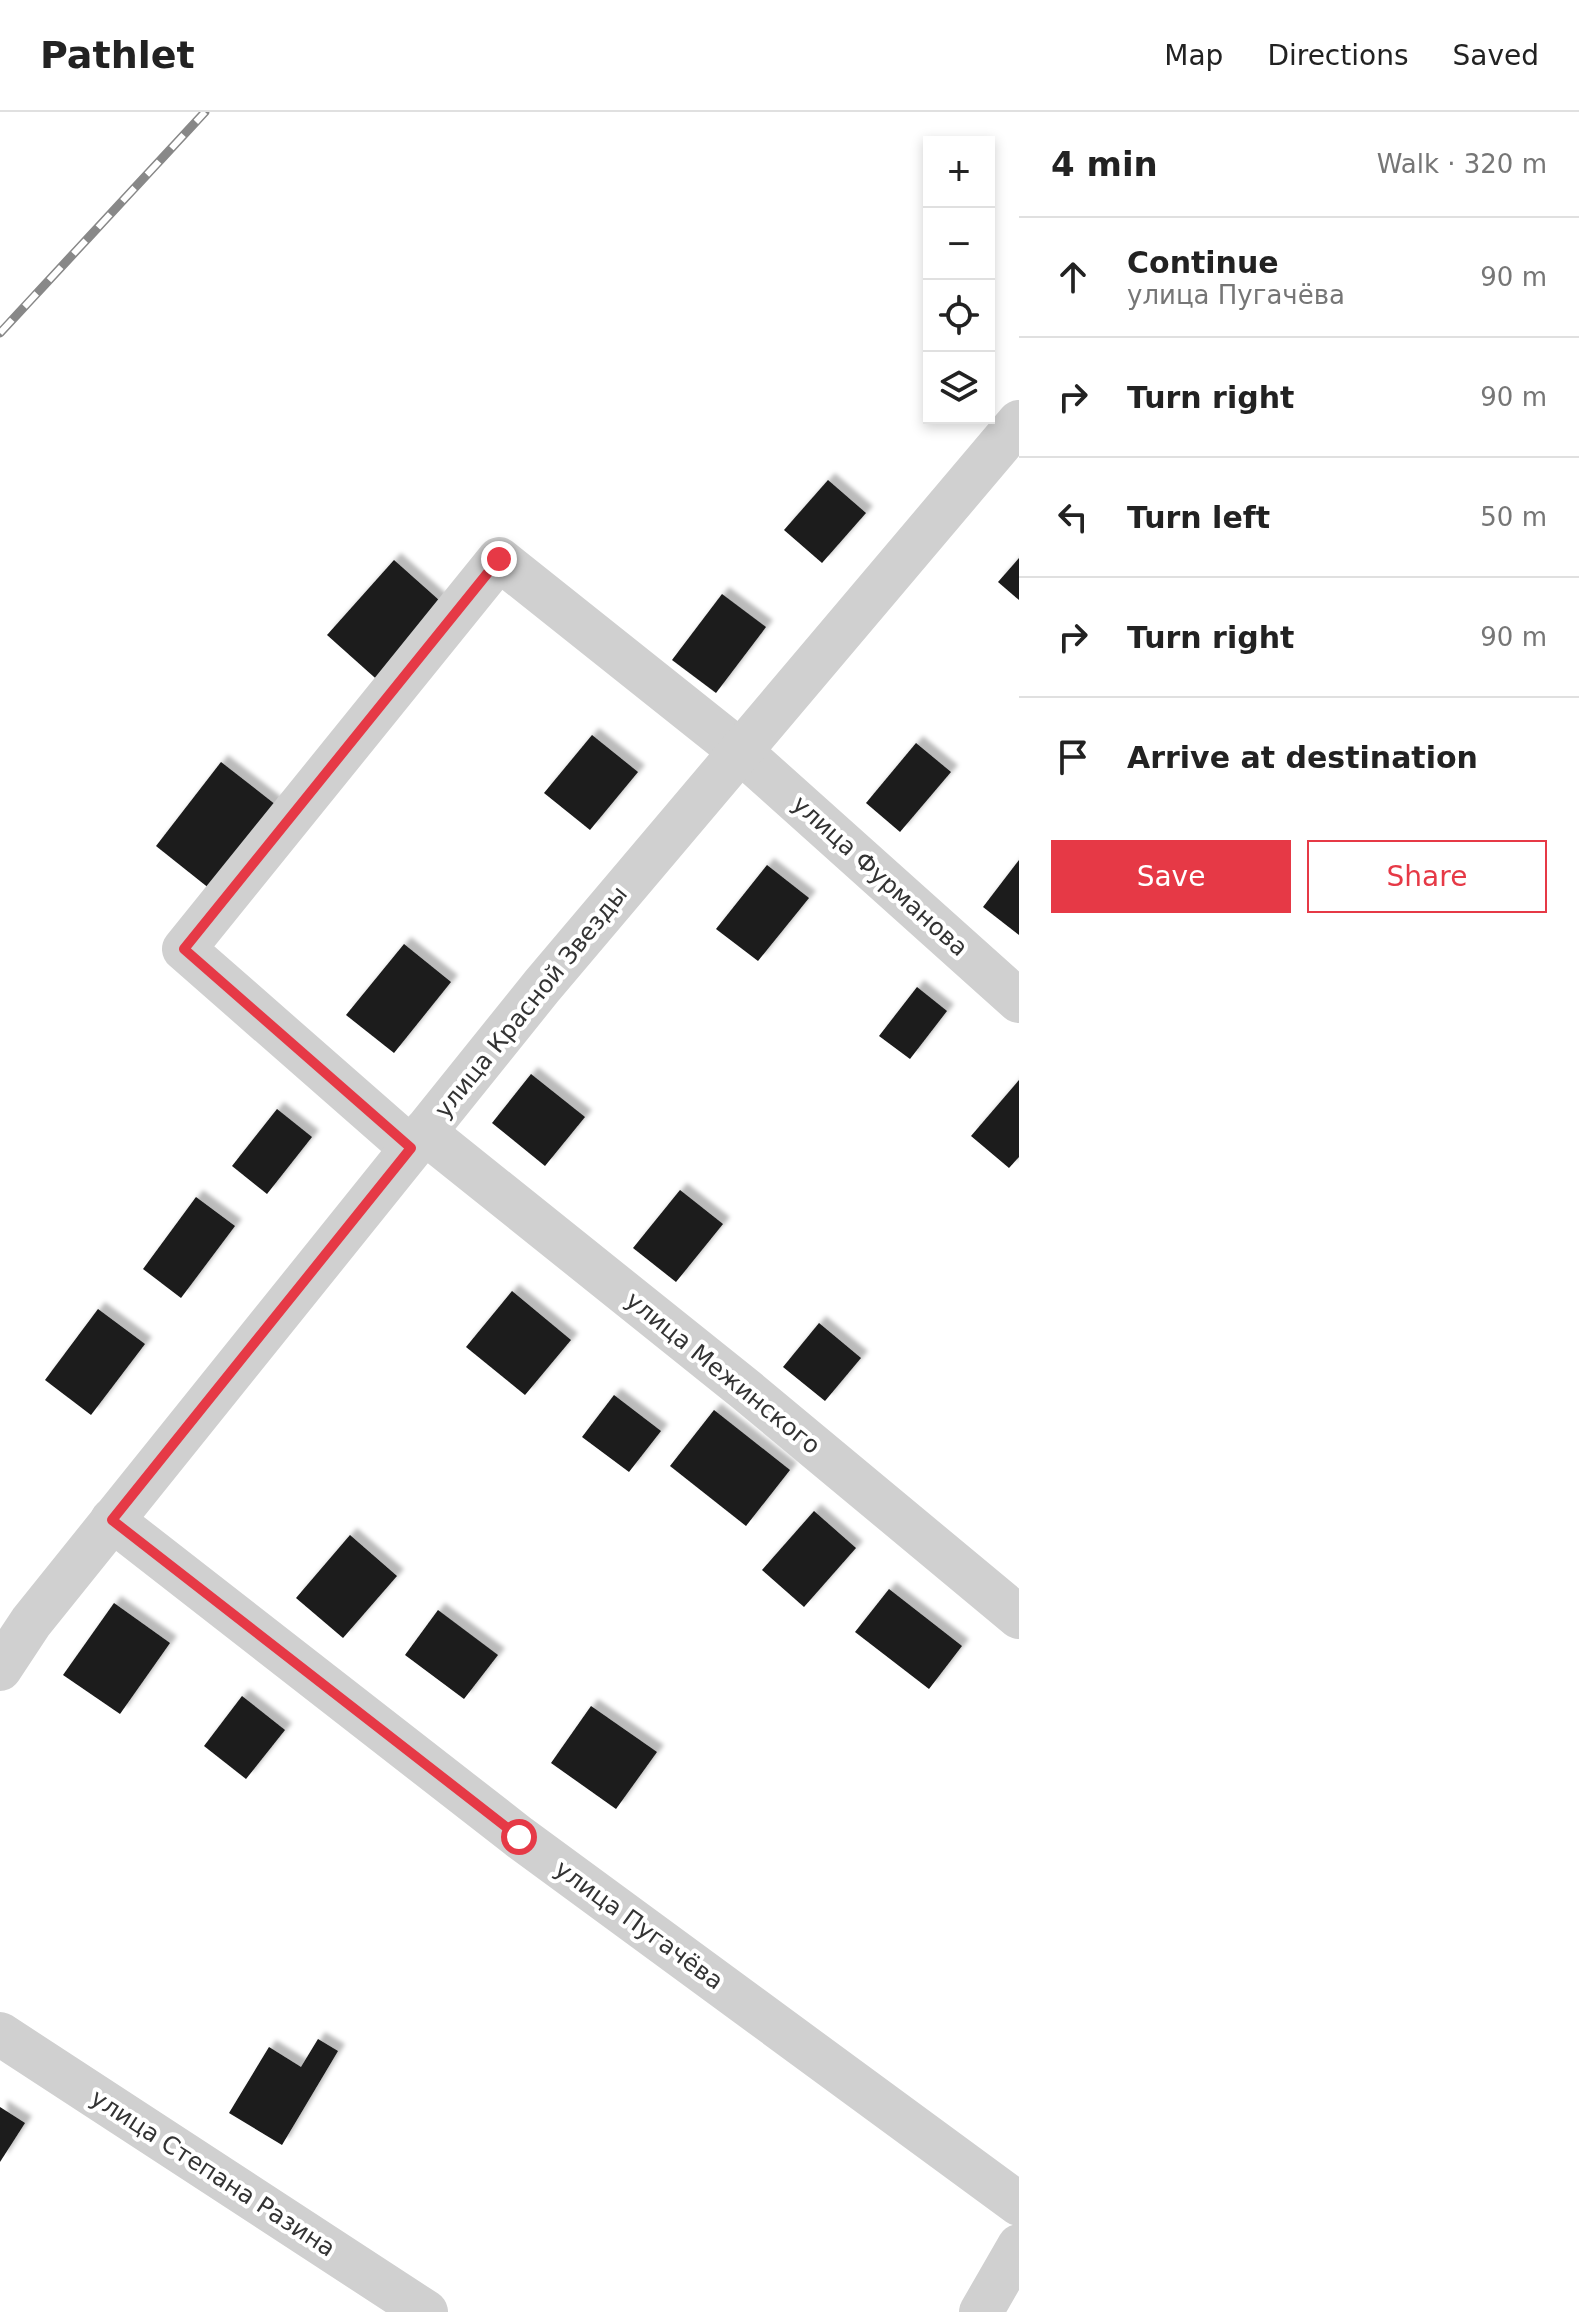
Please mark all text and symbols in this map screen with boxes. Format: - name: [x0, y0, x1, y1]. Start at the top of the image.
- text: Pathlet: [40, 33, 195, 77]
- text: Map: [1164, 39, 1223, 72]
- text: Directions: [1267, 39, 1408, 72]
- text: Saved: [1452, 39, 1539, 72]
- map controls: [923, 136, 995, 424]
- button: +: [923, 136, 995, 208]
- text: 4 min: [1051, 144, 1158, 184]
- text: Walk · 320 m: [1377, 149, 1547, 179]
- button: −: [923, 208, 995, 280]
- text: Continue: [1127, 245, 1279, 280]
- icon: ahead: [1051, 255, 1095, 299]
- text: 90 m: [1480, 262, 1547, 292]
- button: locate: [923, 280, 995, 352]
- text: улица Пугачёва: [1127, 280, 1345, 310]
- button: layers: [923, 352, 995, 424]
- icon: right: [1051, 375, 1095, 419]
- text: Turn right: [1127, 380, 1294, 415]
- text: 90 m: [1480, 382, 1547, 412]
- icon: left: [1051, 495, 1095, 539]
- text: Turn left: [1127, 500, 1270, 535]
- text: 50 m: [1480, 502, 1547, 532]
- route end: [481, 541, 517, 577]
- icon: right: [1051, 615, 1095, 659]
- text: Turn right: [1127, 620, 1294, 655]
- text: 90 m: [1480, 622, 1547, 652]
- icon: arrive: [1051, 735, 1095, 779]
- text: Arrive at destination: [1127, 740, 1478, 775]
- street label: улица Фурманова: [787, 790, 973, 962]
- button: Save: [1051, 840, 1291, 913]
- button: Share: [1307, 840, 1547, 913]
- street label: улица Красной Звезды: [429, 880, 633, 1124]
- street label: улица Межинского: [620, 1286, 826, 1460]
- route start: [501, 1819, 537, 1855]
- street label: улица Пугачёва: [549, 1855, 729, 1995]
- street label: улица Степана Разина: [86, 2083, 340, 2263]

